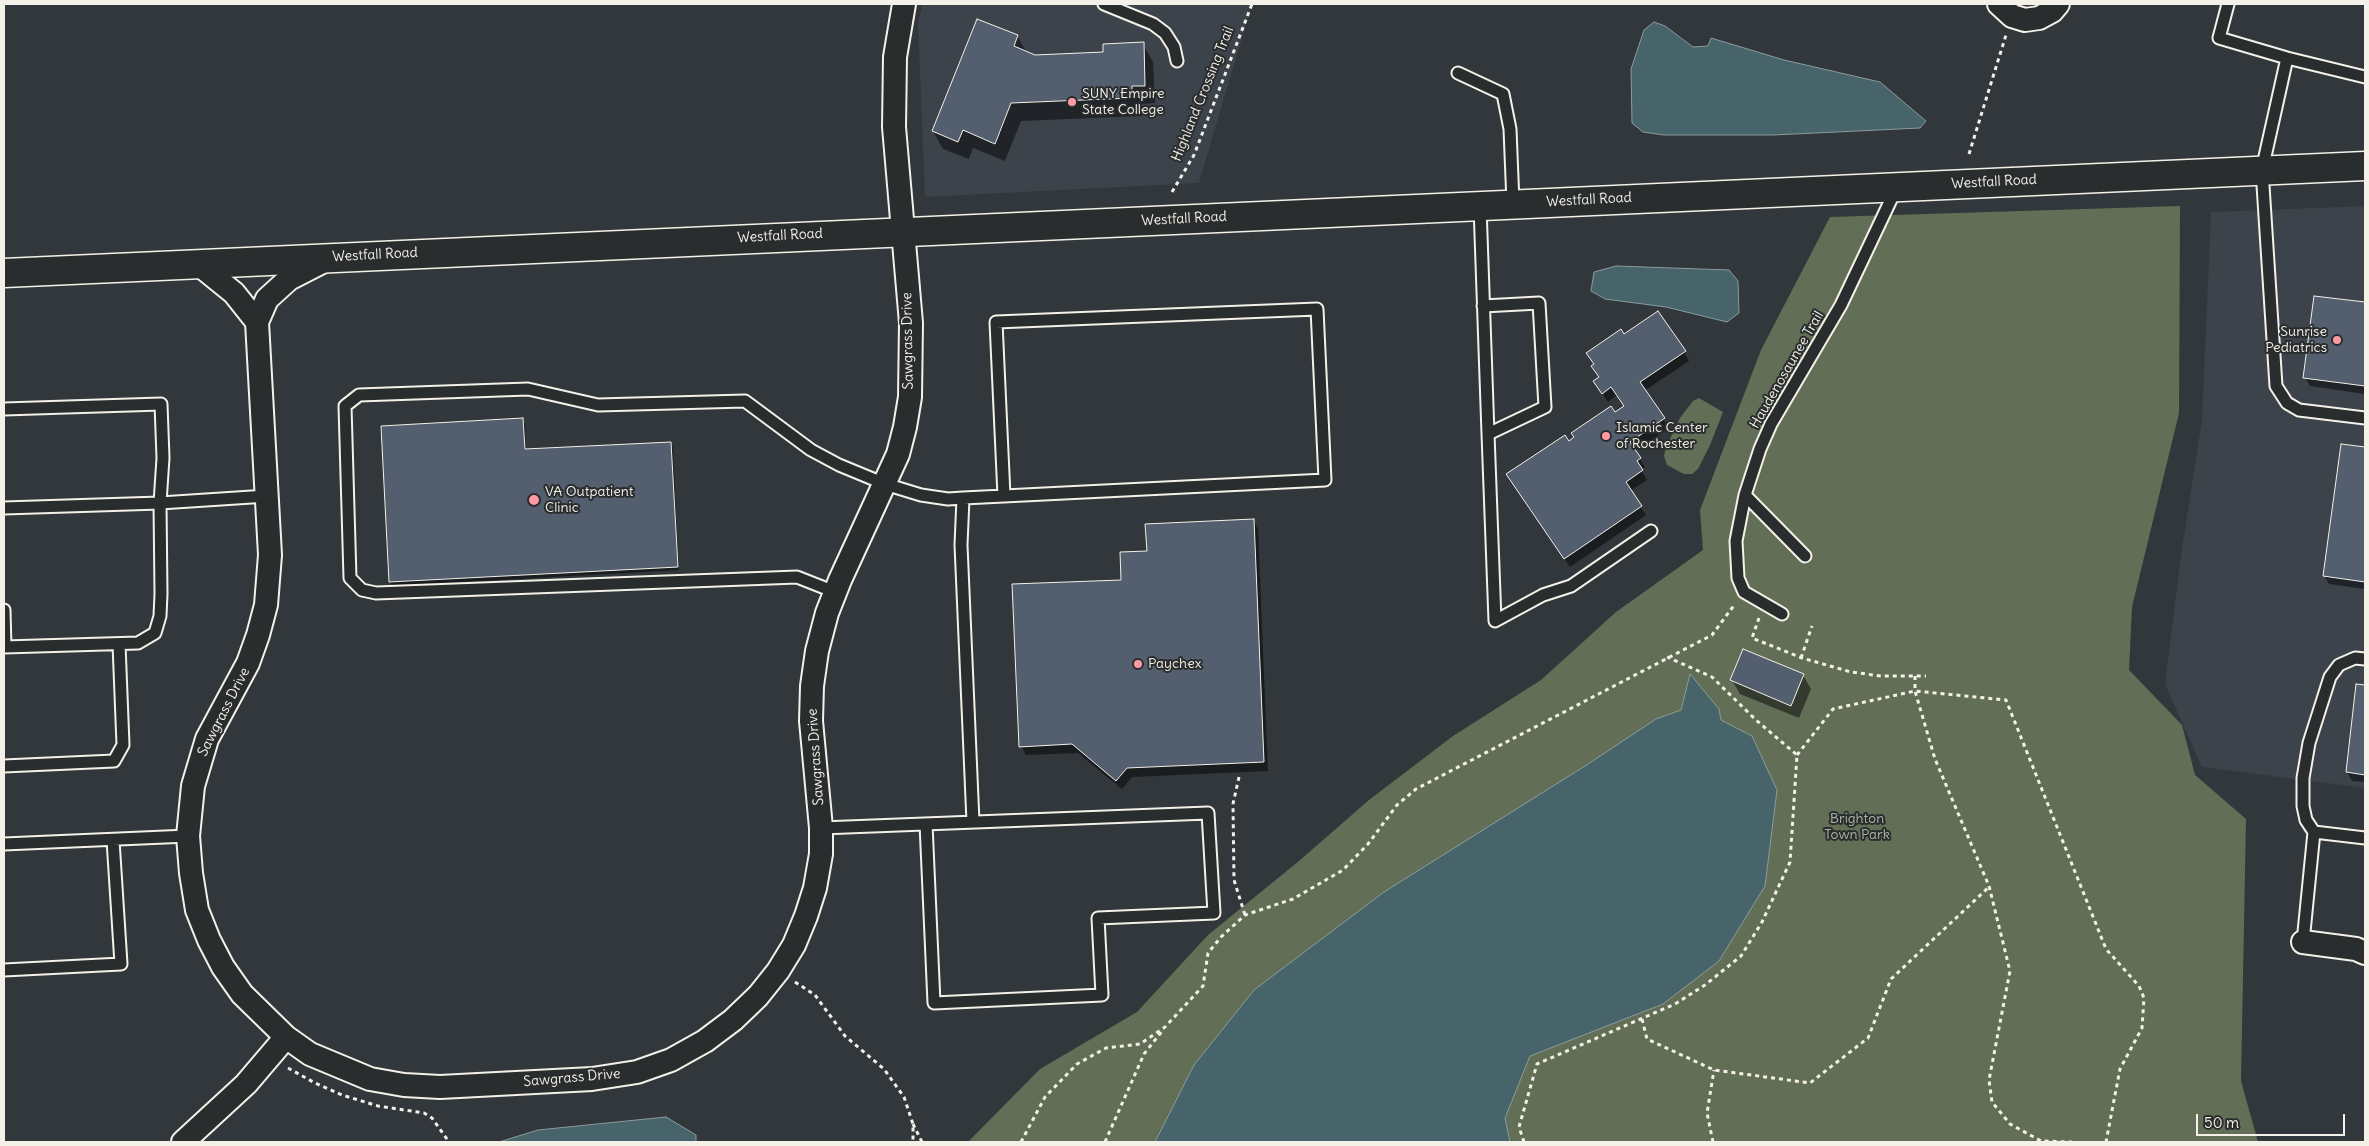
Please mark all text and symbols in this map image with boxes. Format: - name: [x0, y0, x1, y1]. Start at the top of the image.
- street label: Highland Crossing Trail: [1168, 24, 1238, 164]
- place label: SUNY Empire State College: [1082, 86, 1164, 118]
- marker: SUNY Empire State College: [1066, 96, 1078, 108]
- street label: Westfall Road: [1951, 171, 2037, 193]
- street label: Westfall Road: [1546, 189, 1632, 211]
- street label: Westfall Road: [1141, 208, 1227, 230]
- street label: Westfall Road: [737, 225, 823, 247]
- street label: Westfall Road: [332, 244, 418, 266]
- street label: Sawgrass Drive: [899, 292, 917, 390]
- street label: Haudenosaunee Trail: [1746, 308, 1828, 432]
- place label: Sunrise Pediatrics: [2265, 324, 2327, 357]
- marker: Sunrise Pediatrics: [2331, 334, 2343, 346]
- place label: Islamic Center of Rochester: [1616, 420, 1708, 452]
- marker: Islamic Center of Rochester: [1600, 430, 1612, 442]
- place label: VA Outpatient Clinic: [545, 484, 633, 516]
- marker: VA Outpatient Clinic: [527, 493, 541, 507]
- place label: Paychex: [1148, 656, 1202, 672]
- marker: Paychex: [1132, 658, 1144, 670]
- street label: Sawgrass Drive: [194, 665, 254, 759]
- street label: Sawgrass Drive: [804, 708, 828, 806]
- park label: Brighton Town Park: [1824, 811, 1890, 844]
- street label: Sawgrass Drive: [523, 1065, 621, 1091]
- scale bar: [2199, 1104, 2348, 1136]
- text: 50 m: [2204, 1113, 2239, 1132]

